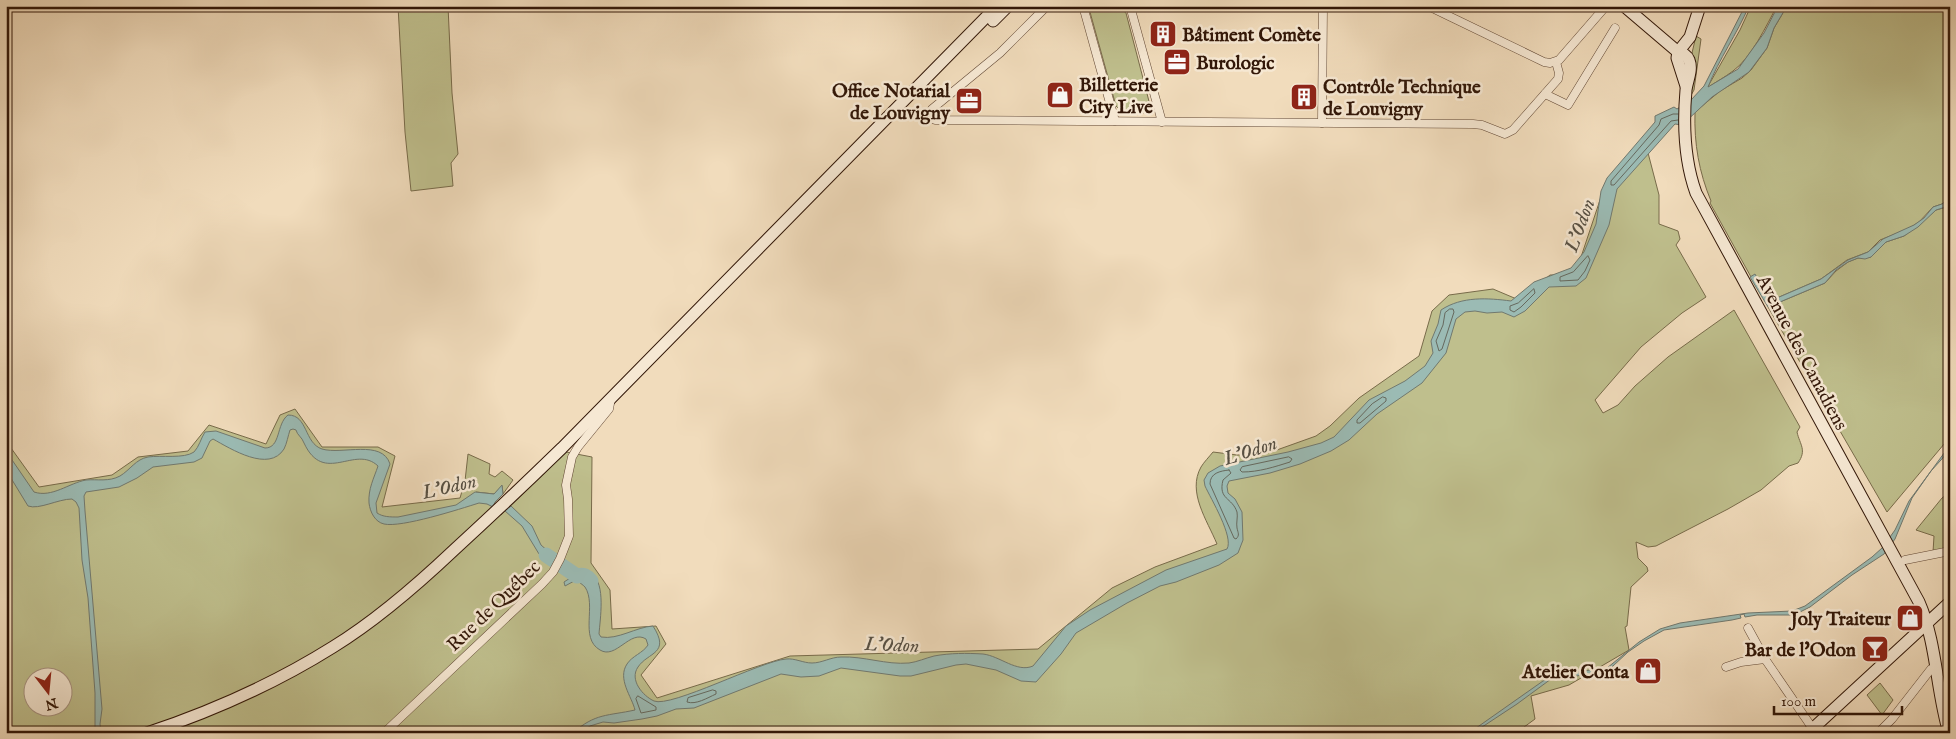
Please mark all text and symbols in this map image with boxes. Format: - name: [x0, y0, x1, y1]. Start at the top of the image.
- building icon: Bâtiment Comète: [1148, 19, 1178, 49]
- place label: Bâtiment Comète: [1182, 24, 1321, 48]
- office icon: Burologic: [1162, 47, 1192, 77]
- place label: Burologic: [1196, 52, 1274, 76]
- place label: Billetterie City Live: [1079, 74, 1158, 120]
- place label: Contrôle Technique de Louvigny: [1323, 76, 1481, 122]
- place label: Office Notarial de Louvigny: [832, 80, 951, 126]
- shop icon: Billetterie City Live: [1045, 80, 1075, 110]
- building icon: Contrôle Technique de Louvigny: [1289, 82, 1319, 112]
- office icon: Office Notarial de Louvigny: [954, 86, 984, 116]
- water label: L'Odon: [1559, 195, 1602, 257]
- street label: Avenue des Canadiens: [1750, 270, 1852, 435]
- water label: L'Odon: [1220, 431, 1280, 472]
- water label: L'Odon: [419, 469, 479, 506]
- street label: Rue de Québec: [442, 556, 546, 657]
- shop icon: Joly Traiteur: [1895, 603, 1925, 633]
- place label: Joly Traiteur: [1787, 608, 1892, 632]
- water label: L'Odon: [863, 632, 920, 659]
- bar icon: Bar de l'Odon: [1860, 634, 1890, 664]
- place label: Bar de l'Odon: [1745, 639, 1856, 663]
- shop icon: Atelier Conta: [1633, 656, 1663, 686]
- place label: Atelier Conta: [1521, 661, 1630, 685]
- north arrow: [22, 666, 72, 716]
- scale bar: [1774, 684, 1901, 716]
- text: 100 m: [1781, 692, 1817, 711]
- text: N: [43, 693, 61, 714]

